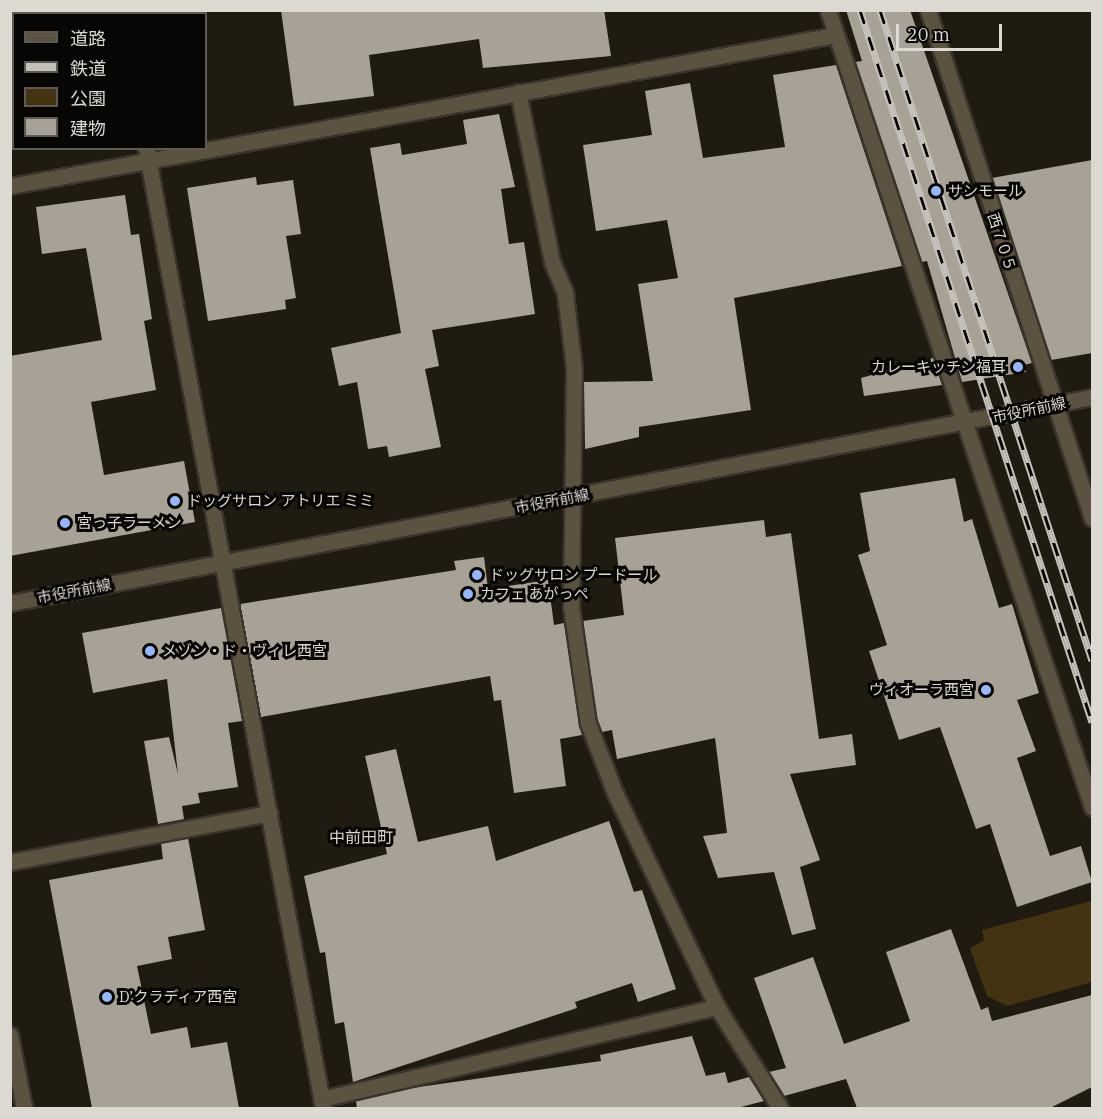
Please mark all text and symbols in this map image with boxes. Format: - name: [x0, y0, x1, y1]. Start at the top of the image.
- legend: [12, 12, 207, 150]
- scale bar: [899, 12, 1006, 50]
- text: 20 m: [907, 23, 950, 46]
- text: 道路: [70, 27, 106, 50]
- text: 鉄道: [70, 57, 106, 80]
- text: 公園: [70, 87, 106, 110]
- text: 建物: [70, 117, 106, 140]
- place label: サンモール: [948, 182, 1023, 200]
- marker: サンモール: [929, 184, 943, 198]
- street label: 西７０５: [984, 211, 1020, 273]
- place label: カレーキッチン福耳: [871, 358, 1006, 376]
- marker: カレーキッチン福耳: [1011, 360, 1025, 374]
- street label: 市役所前線: [990, 393, 1068, 427]
- street label: 市役所前線: [513, 485, 591, 517]
- place label: ドッグサロン アトリエ ミミ: [187, 492, 374, 510]
- marker: ドッグサロン アトリエ ミミ: [168, 494, 182, 508]
- place label: 宮っ子ラーメン: [77, 514, 182, 532]
- marker: 宮っ子ラーメン: [58, 516, 72, 530]
- place label: ドッグサロン プードール: [489, 566, 657, 584]
- marker: ドッグサロン プードール: [470, 568, 484, 582]
- street label: 市役所前線: [35, 575, 113, 607]
- place label: カフェ あがっぺ: [480, 585, 588, 603]
- marker: カフェ あがっぺ: [461, 587, 475, 601]
- place label: メゾン・ド・ヴィレ西宮: [162, 642, 327, 660]
- marker: メゾン・ド・ヴィレ西宮: [143, 644, 157, 658]
- place label: ヴィオーラ西宮: [869, 681, 974, 699]
- marker: ヴィオーラ西宮: [979, 683, 993, 697]
- district label: 中前田町: [329, 827, 393, 847]
- place label: D’クラディア西宮: [119, 988, 238, 1006]
- marker: D’クラディア西宮: [100, 990, 114, 1004]

